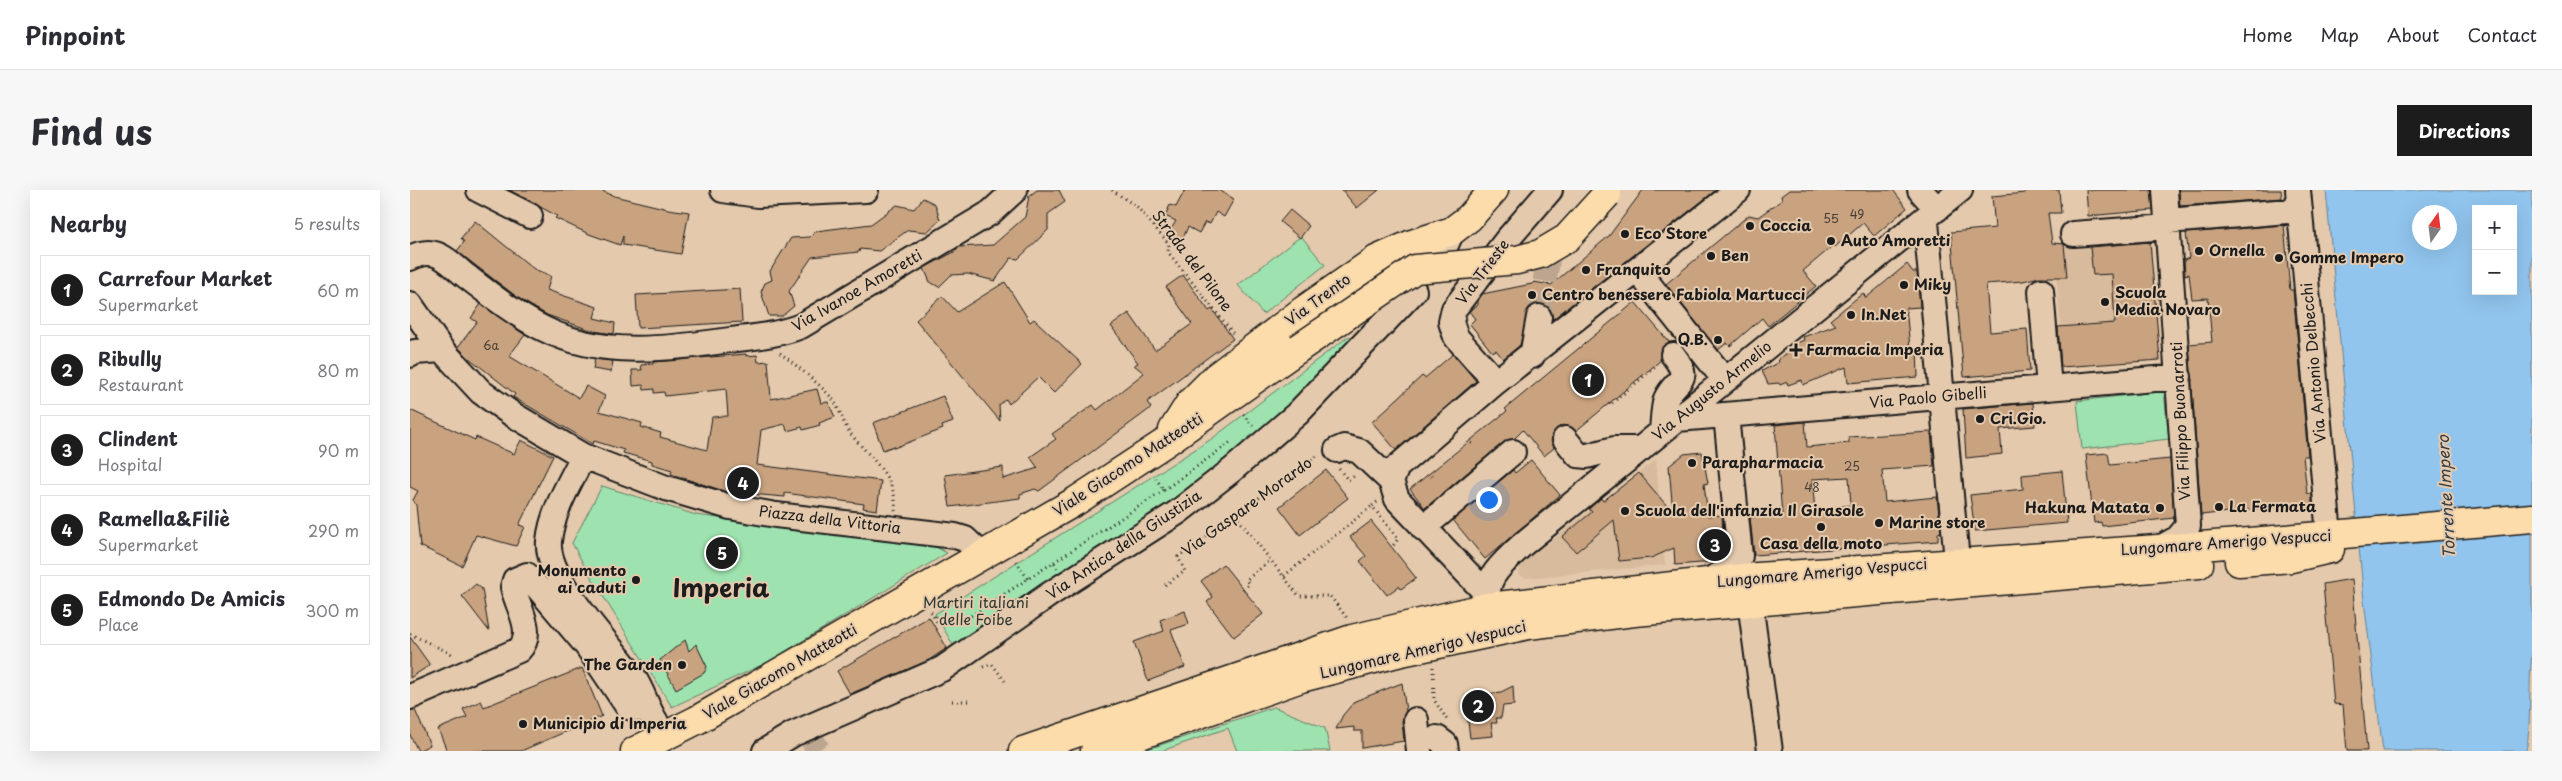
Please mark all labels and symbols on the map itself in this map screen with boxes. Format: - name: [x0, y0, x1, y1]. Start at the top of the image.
- street label: Strada del Pilone: [1147, 205, 1239, 316]
- house number: 49: [1850, 205, 1864, 223]
- north arrow: [2412, 205, 2457, 250]
- house number: 55: [1823, 209, 1839, 227]
- place label: Coccia: [1760, 213, 1812, 236]
- marker: Coccia: [1744, 220, 1756, 232]
- place label: Eco Store: [1635, 221, 1707, 244]
- marker: Eco Store: [1619, 228, 1631, 240]
- place label: Auto Amoretti: [1841, 228, 1951, 251]
- street label: Via Trieste: [1449, 233, 1514, 309]
- marker: Auto Amoretti: [1825, 235, 1837, 247]
- place label: Ornella: [2209, 238, 2265, 261]
- street label: Via Ivanoe Amoretti: [787, 243, 926, 337]
- place label: Ben: [1721, 243, 1749, 266]
- marker: Ornella: [2193, 245, 2205, 257]
- place label: Gomme Impero: [2289, 245, 2404, 268]
- marker: Ben: [1705, 250, 1717, 262]
- marker: Gomme Impero: [2273, 252, 2285, 264]
- place label: Franquito: [1596, 257, 1671, 280]
- marker: Franquito: [1580, 264, 1592, 276]
- street label: Via Trento: [1279, 267, 1355, 331]
- place label: Miky: [1914, 272, 1951, 295]
- marker: Miky: [1898, 279, 1910, 291]
- place label: Scuola Media Novaro: [2115, 280, 2221, 320]
- place label: Centro benessere Fabiola Martucci: [1542, 282, 1806, 305]
- street label: Via Antonio Delbecchi: [2294, 282, 2331, 444]
- marker: Centro benessere Fabiola Martucci: [1526, 289, 1538, 301]
- marker: Scuola Media Novaro: [2099, 296, 2111, 308]
- place label: In.Net: [1861, 302, 1907, 325]
- marker: In.Net: [1845, 309, 1857, 321]
- place label: Q.B.: [1678, 327, 1708, 350]
- street label: Via Augusto Armelio: [1646, 334, 1776, 445]
- marker: Q.B.: [1712, 334, 1724, 346]
- house number: 6a: [483, 336, 499, 354]
- place label: Farmacia Imperia: [1806, 337, 1944, 360]
- street label: Via Filippo Buonarroti: [2164, 341, 2195, 501]
- marker: Farmacia Imperia: [1790, 344, 1802, 356]
- pin: 1: [1572, 361, 1604, 399]
- street label: Via Paolo Gibelli: [1868, 380, 1988, 413]
- street label: Viale Giacomo Matteotti: [1047, 406, 1207, 521]
- place label: Cri.Gio.: [1990, 406, 2046, 429]
- marker: Cri.Gio.: [1974, 413, 1986, 425]
- water label: Torrente Impero: [2430, 434, 2460, 559]
- street label: Via Gaspare Morardo: [1176, 450, 1316, 561]
- place label: Parapharmacia: [1702, 450, 1824, 473]
- marker: Parapharmacia: [1686, 457, 1698, 469]
- house number: 25: [1844, 457, 1860, 475]
- pin: 4: [727, 464, 759, 502]
- house number: 48: [1804, 478, 1820, 496]
- street label: Via Antica della Giustizia: [1041, 483, 1206, 604]
- your location: [1476, 487, 1502, 513]
- place label: La Fermata: [2229, 494, 2317, 517]
- place label: Hakuna Matata: [2025, 495, 2151, 518]
- street label: Piazza della Vittoria: [758, 498, 903, 539]
- place label: Scuola dell'infanzia Il Girasole: [1635, 498, 1865, 521]
- marker: La Fermata: [2213, 501, 2225, 513]
- marker: Hakuna Matata: [2154, 502, 2166, 514]
- marker: Scuola dell'infanzia Il Girasole: [1619, 505, 1631, 517]
- place label: Marine store: [1889, 510, 1985, 533]
- marker: Marine store: [1873, 517, 1885, 529]
- marker: Casa della moto: [1815, 521, 1827, 533]
- street label: Lungomare Amerigo Vespucci: [2120, 523, 2332, 560]
- pin: 3: [1699, 526, 1731, 564]
- place label: Casa della moto: [1760, 531, 1882, 554]
- pin: 5: [706, 534, 738, 572]
- street label: Lungomare Amerigo Vespucci: [1716, 551, 1928, 592]
- place label: Monumento ai caduti: [538, 558, 626, 598]
- district label: Imperia: [672, 568, 770, 606]
- marker: Monumento ai caduti: [630, 574, 642, 586]
- park label: Martiri italiani delle Foibe: [923, 590, 1029, 630]
- street label: Lungomare Amerigo Vespucci: [1317, 614, 1528, 683]
- street label: Viale Giacomo Matteotti: [698, 617, 861, 724]
- place label: The Garden: [584, 652, 672, 675]
- marker: The Garden: [676, 659, 688, 671]
- pin: 2: [1462, 687, 1494, 725]
- place label: Municipio di Imperia: [533, 711, 688, 734]
- marker: Municipio di Imperia: [517, 718, 529, 730]

